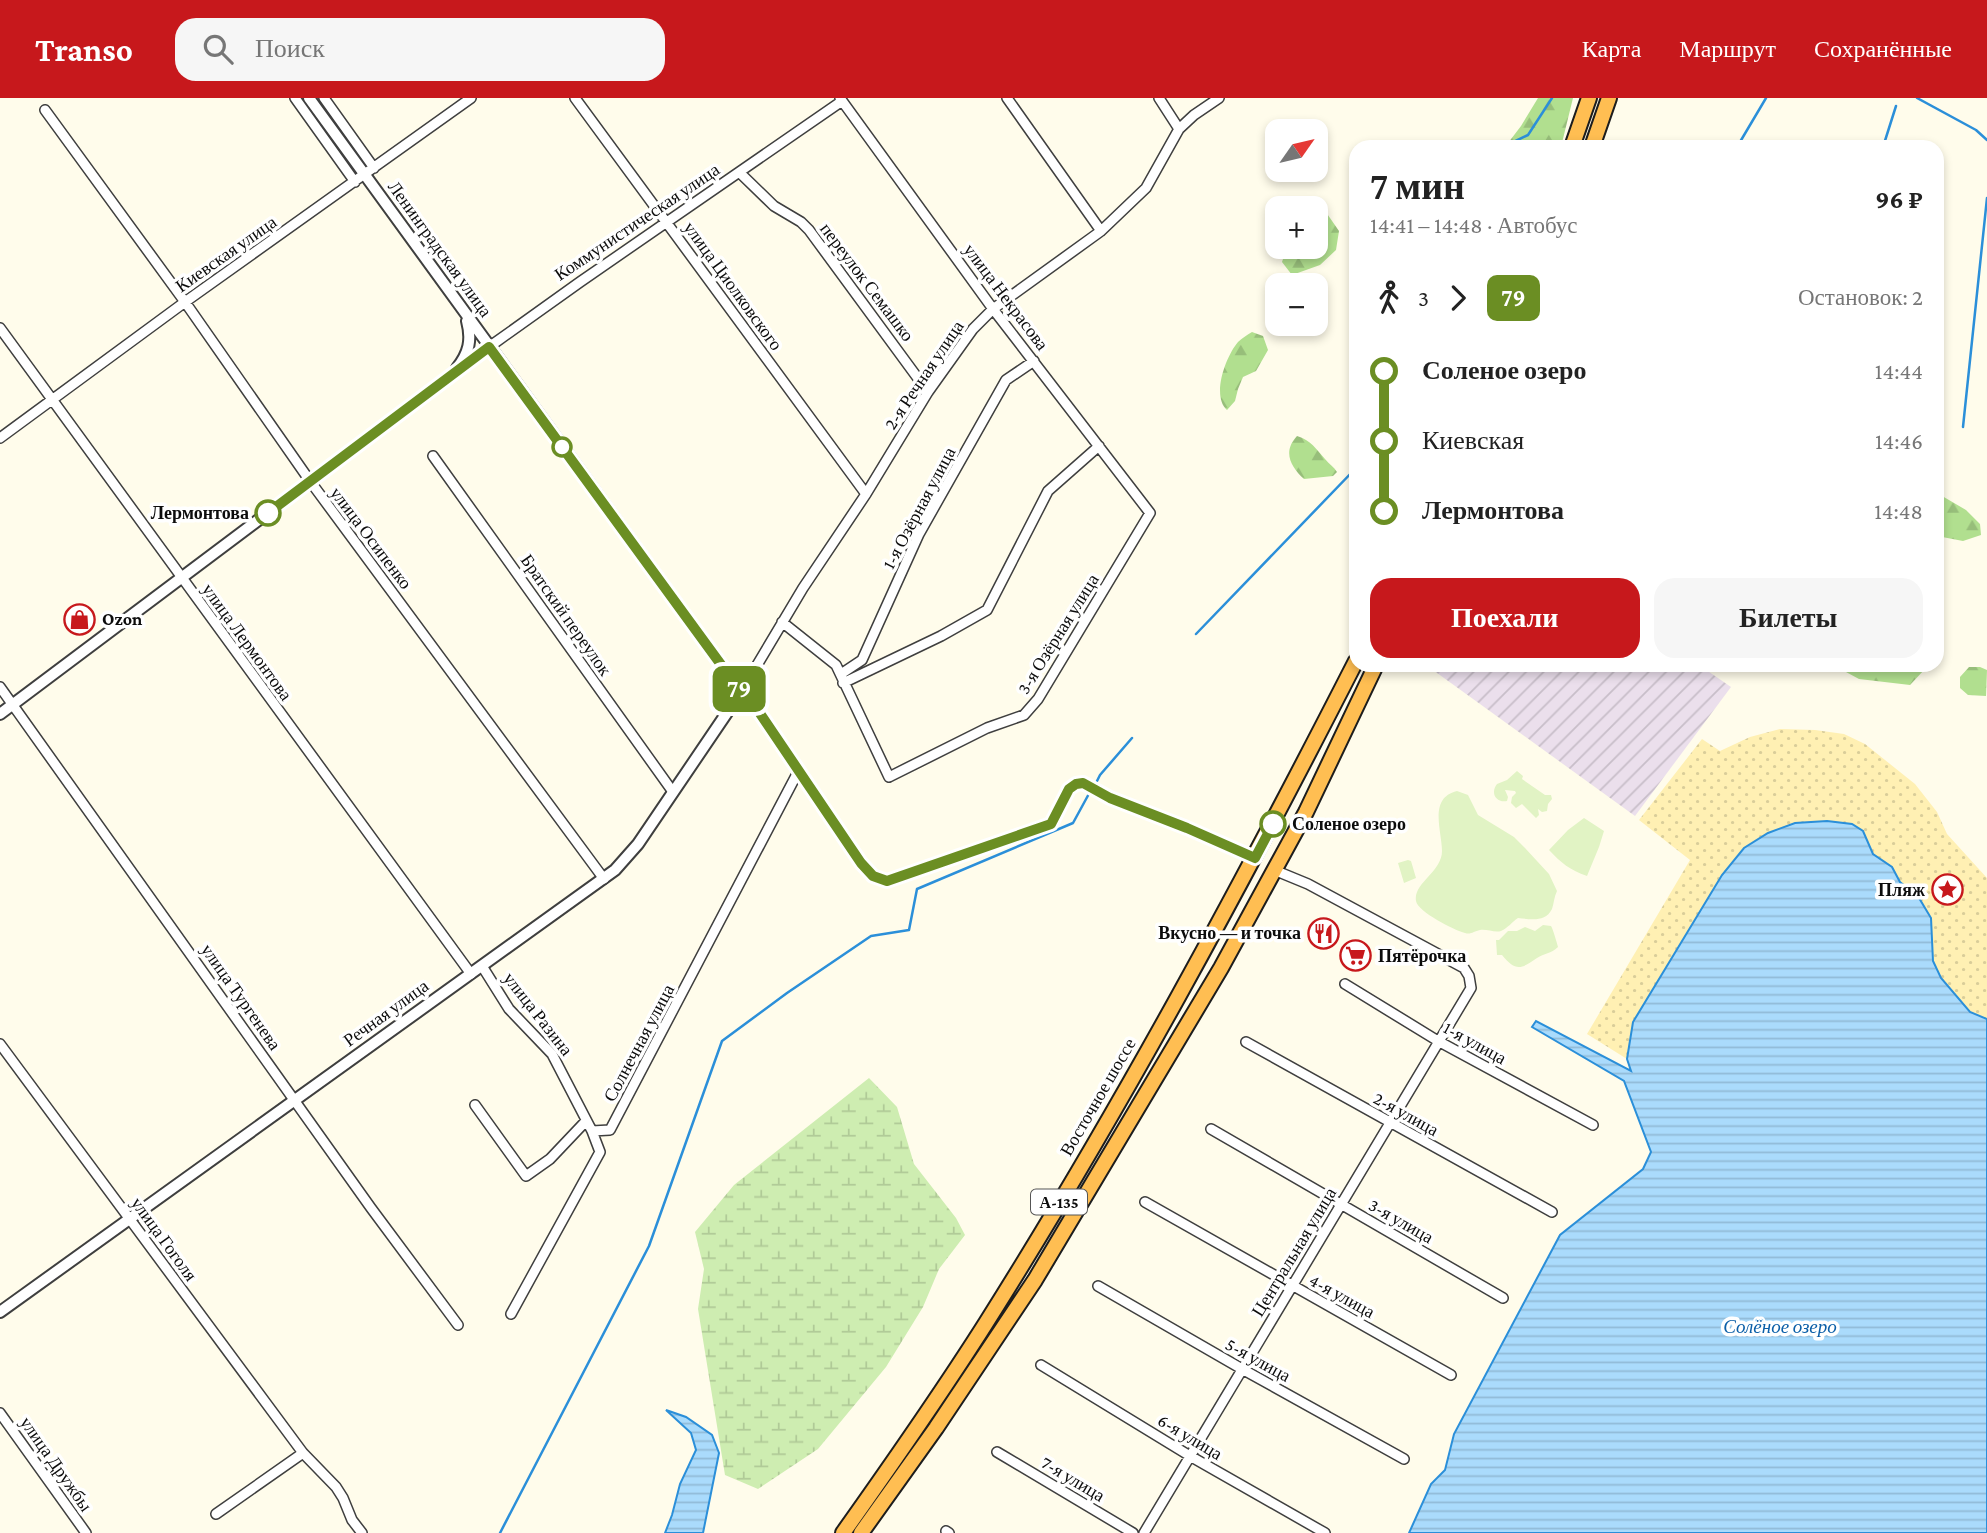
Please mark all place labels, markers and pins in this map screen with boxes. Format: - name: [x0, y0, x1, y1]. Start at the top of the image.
- unlabelled marker: [552, 437, 572, 457]
- marker: Лермонтова: [255, 500, 281, 526]
- place label: Лермонтова: [151, 503, 249, 523]
- shop icon: Ozon: [62, 602, 96, 636]
- place label: Ozon: [102, 609, 143, 629]
- marker: Соленое озеро: [1260, 811, 1286, 837]
- place label: Соленое озеро: [1292, 814, 1406, 834]
- place icon: Пляж: [1931, 873, 1965, 907]
- place label: Пляж: [1878, 880, 1926, 900]
- restaurant icon: Вкусно — и точка: [1307, 916, 1341, 950]
- place label: Вкусно — и точка: [1158, 923, 1301, 943]
- supermarket icon: Пятёрочка: [1338, 939, 1372, 973]
- place label: Пятёрочка: [1378, 946, 1466, 966]

